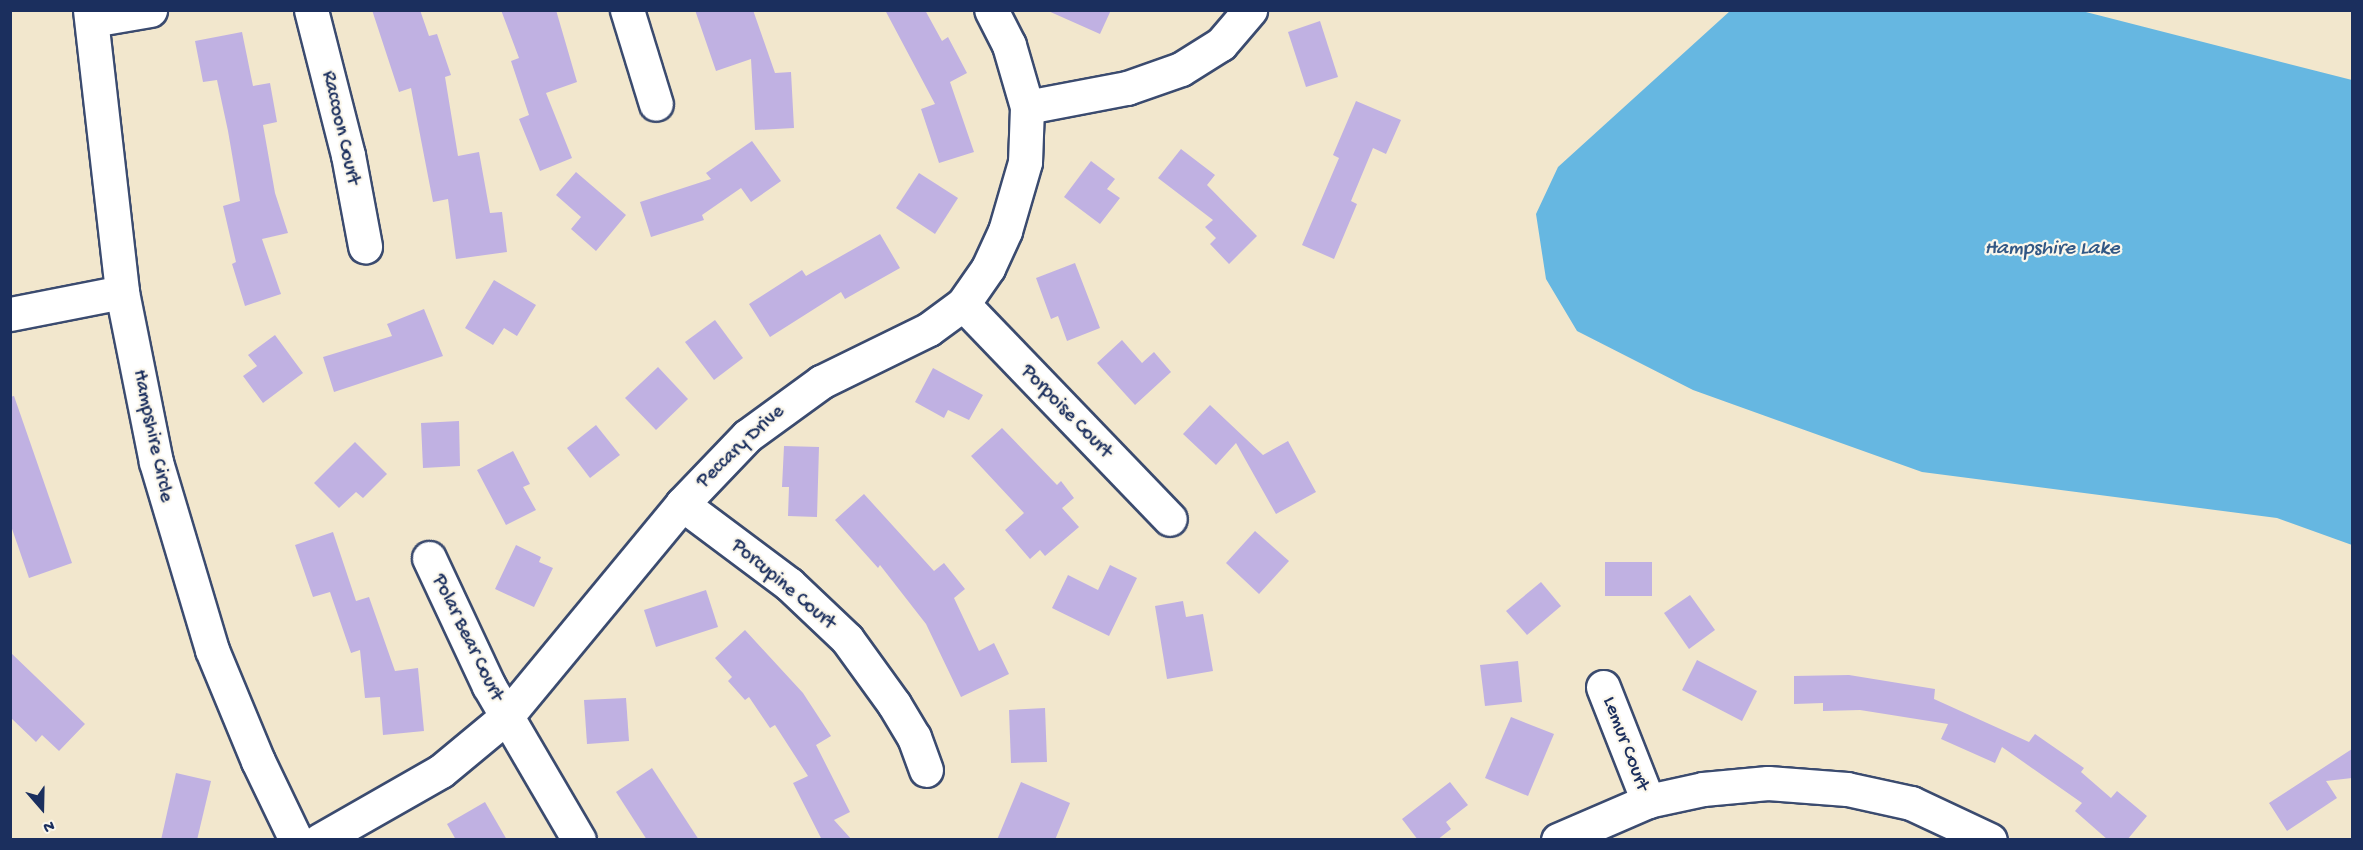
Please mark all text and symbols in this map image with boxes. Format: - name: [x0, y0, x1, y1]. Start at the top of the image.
- street label: Raccoon Court: [315, 69, 365, 187]
- water label: Hampshire Lake: [1984, 237, 2120, 263]
- street label: Porpoise Court: [1015, 360, 1117, 464]
- street label: Hampshire Circle: [126, 368, 178, 504]
- street label: Peccary Drive: [692, 400, 790, 494]
- street label: Porcupine Court: [726, 534, 840, 636]
- street label: Polar Bear Court: [426, 571, 508, 705]
- street label: Lemur Court: [1596, 694, 1654, 794]
- north arrow: [12, 778, 72, 838]
- text: N: [40, 815, 56, 836]

